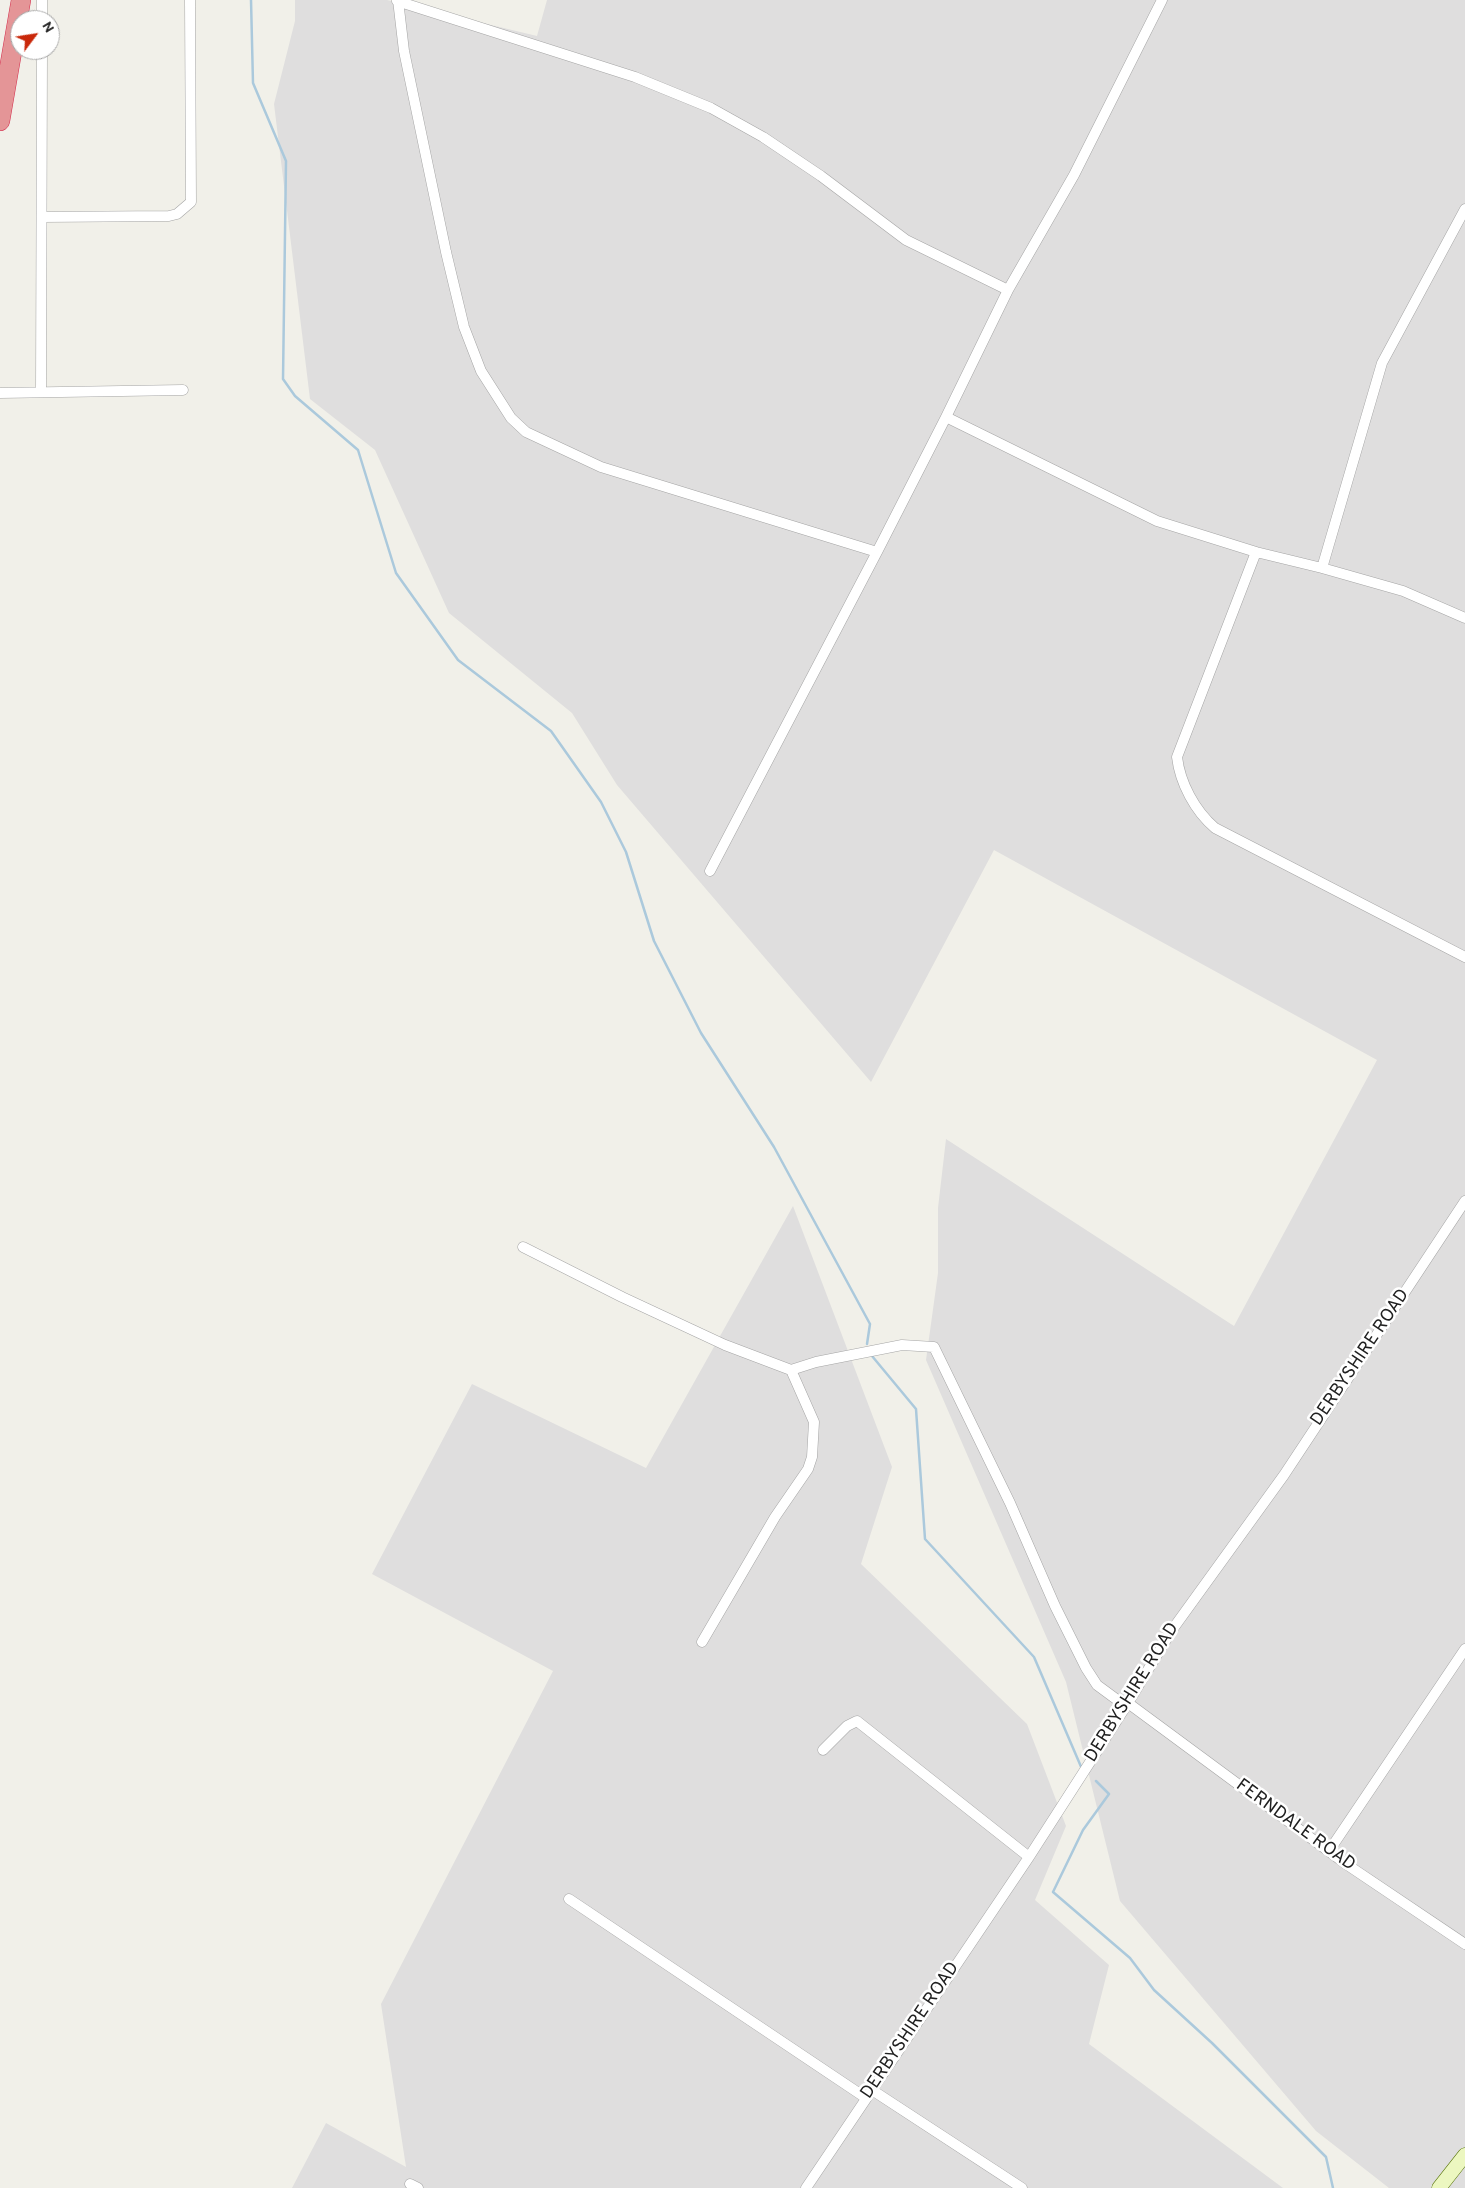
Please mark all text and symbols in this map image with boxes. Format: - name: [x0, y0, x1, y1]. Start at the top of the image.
- north arrow: [10, 10, 60, 60]
- text: N: [38, 19, 57, 36]
- street label: DERBYSHIRE ROAD: [1307, 1285, 1415, 1431]
- street label: DERBYSHIRE ROAD: [1081, 1619, 1185, 1767]
- street label: FERNDALE ROAD: [1231, 1775, 1359, 1877]
- street label: DERBYSHIRE ROAD: [857, 1958, 965, 2104]

